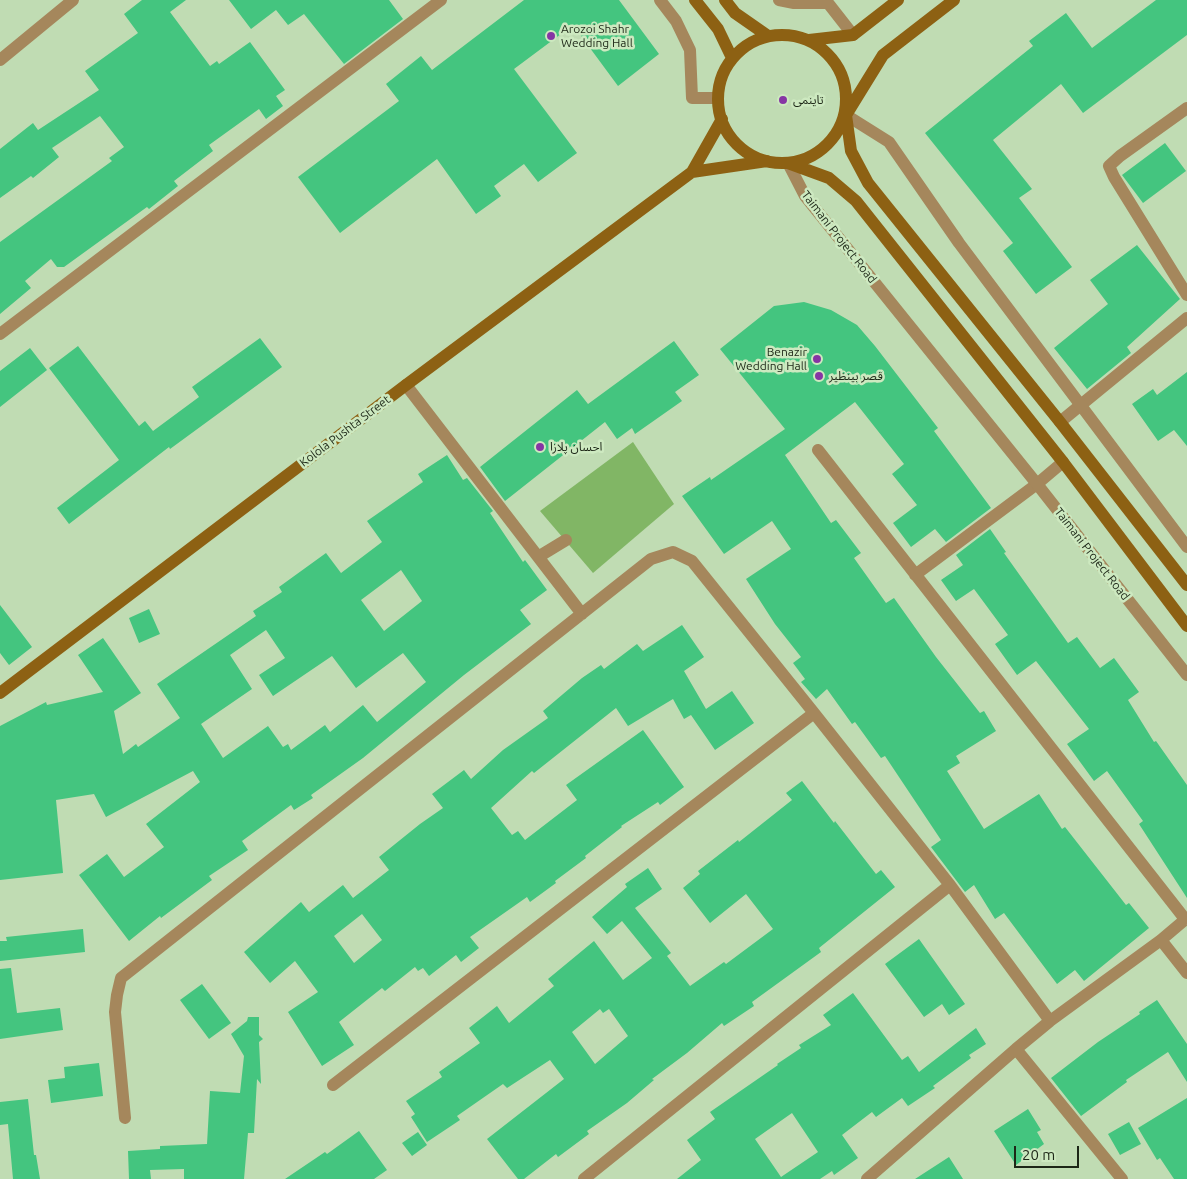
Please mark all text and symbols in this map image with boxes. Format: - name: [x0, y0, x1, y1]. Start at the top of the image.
- place label: Arozoi Shahr Wedding Hall: [561, 22, 633, 50]
- marker: Arozoi Shahr Wedding Hall: [545, 30, 557, 42]
- place label: تاینمی: [793, 93, 824, 107]
- marker: تاینمی: [777, 94, 789, 106]
- street label: Taimani Project Road: [798, 188, 880, 286]
- place label: Benazir Wedding Hall: [735, 345, 807, 373]
- marker: Benazir Wedding Hall: [811, 353, 823, 365]
- place label: قصر بینظیر: [829, 369, 883, 383]
- marker: قصر بینظیر: [813, 370, 825, 382]
- street label: Kolola Pushta Street: [297, 392, 393, 470]
- place label: احسان پلازا: [550, 440, 602, 454]
- marker: احسان پلازا: [534, 441, 546, 453]
- street label: Taimani Project Road: [1051, 505, 1133, 603]
- scale bar: [1017, 1136, 1082, 1168]
- text: 20 m: [1022, 1146, 1055, 1163]

